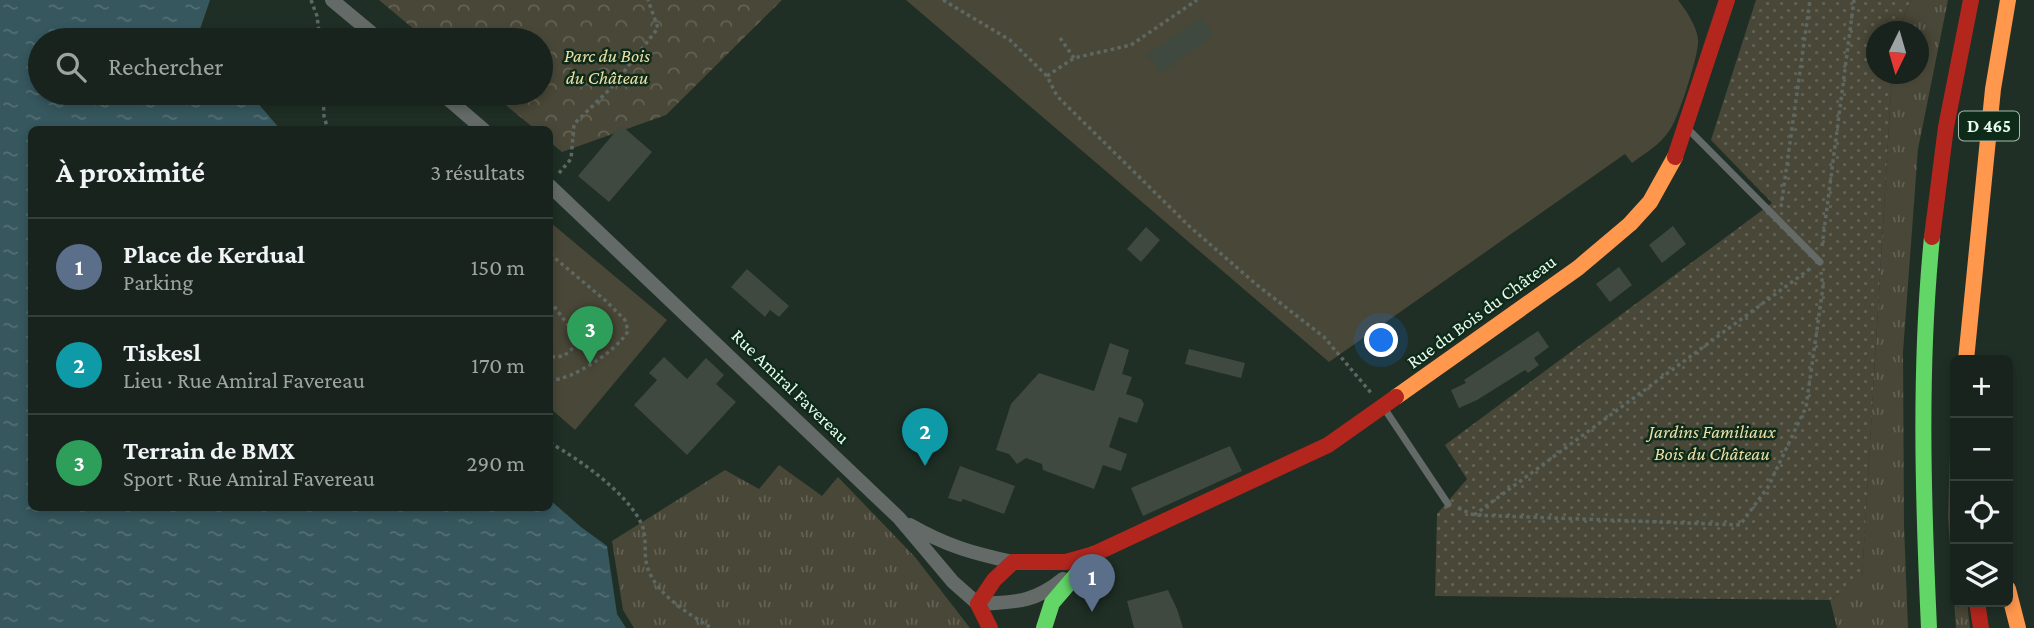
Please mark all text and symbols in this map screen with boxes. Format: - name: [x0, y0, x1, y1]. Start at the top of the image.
- north arrow: [1866, 21, 1929, 84]
- search box: [28, 28, 553, 105]
- park label: Parc du Bois du Château: [564, 45, 650, 88]
- icon: search: [52, 48, 90, 86]
- text: Rechercher: [108, 52, 224, 81]
- road number: D 465: [1959, 112, 2019, 140]
- text: À proximité: [56, 155, 205, 188]
- text: 3 résultats: [430, 159, 525, 185]
- text: Place de Kerdual: [123, 240, 305, 269]
- street label: Rue du Bois du Château: [1403, 250, 1560, 372]
- text: 1: [75, 254, 83, 280]
- text: 150 m: [471, 254, 525, 280]
- text: Parking: [123, 269, 193, 295]
- pin: 3: [567, 306, 613, 364]
- your location: [1364, 323, 1398, 357]
- street label: Rue Amiral Favereau: [728, 325, 854, 448]
- text: Tiskesl: [123, 338, 201, 367]
- text: 2: [73, 352, 85, 378]
- text: 170 m: [471, 352, 525, 378]
- map controls: [1950, 355, 2013, 607]
- button: +: [1950, 355, 2013, 418]
- text: Lieu · Rue Amiral Favereau: [123, 367, 365, 393]
- pin: 2: [902, 408, 948, 466]
- button: −: [1950, 418, 2013, 481]
- park label: Jardins Familiaux Bois du Château: [1645, 421, 1776, 464]
- text: Terrain de BMX: [123, 436, 295, 465]
- text: 3: [73, 450, 85, 476]
- text: 290 m: [467, 450, 525, 476]
- text: Sport · Rue Amiral Favereau: [123, 465, 375, 491]
- button: locate: [1950, 481, 2013, 544]
- button: layers: [1950, 544, 2013, 607]
- pin: 1: [1069, 554, 1115, 612]

